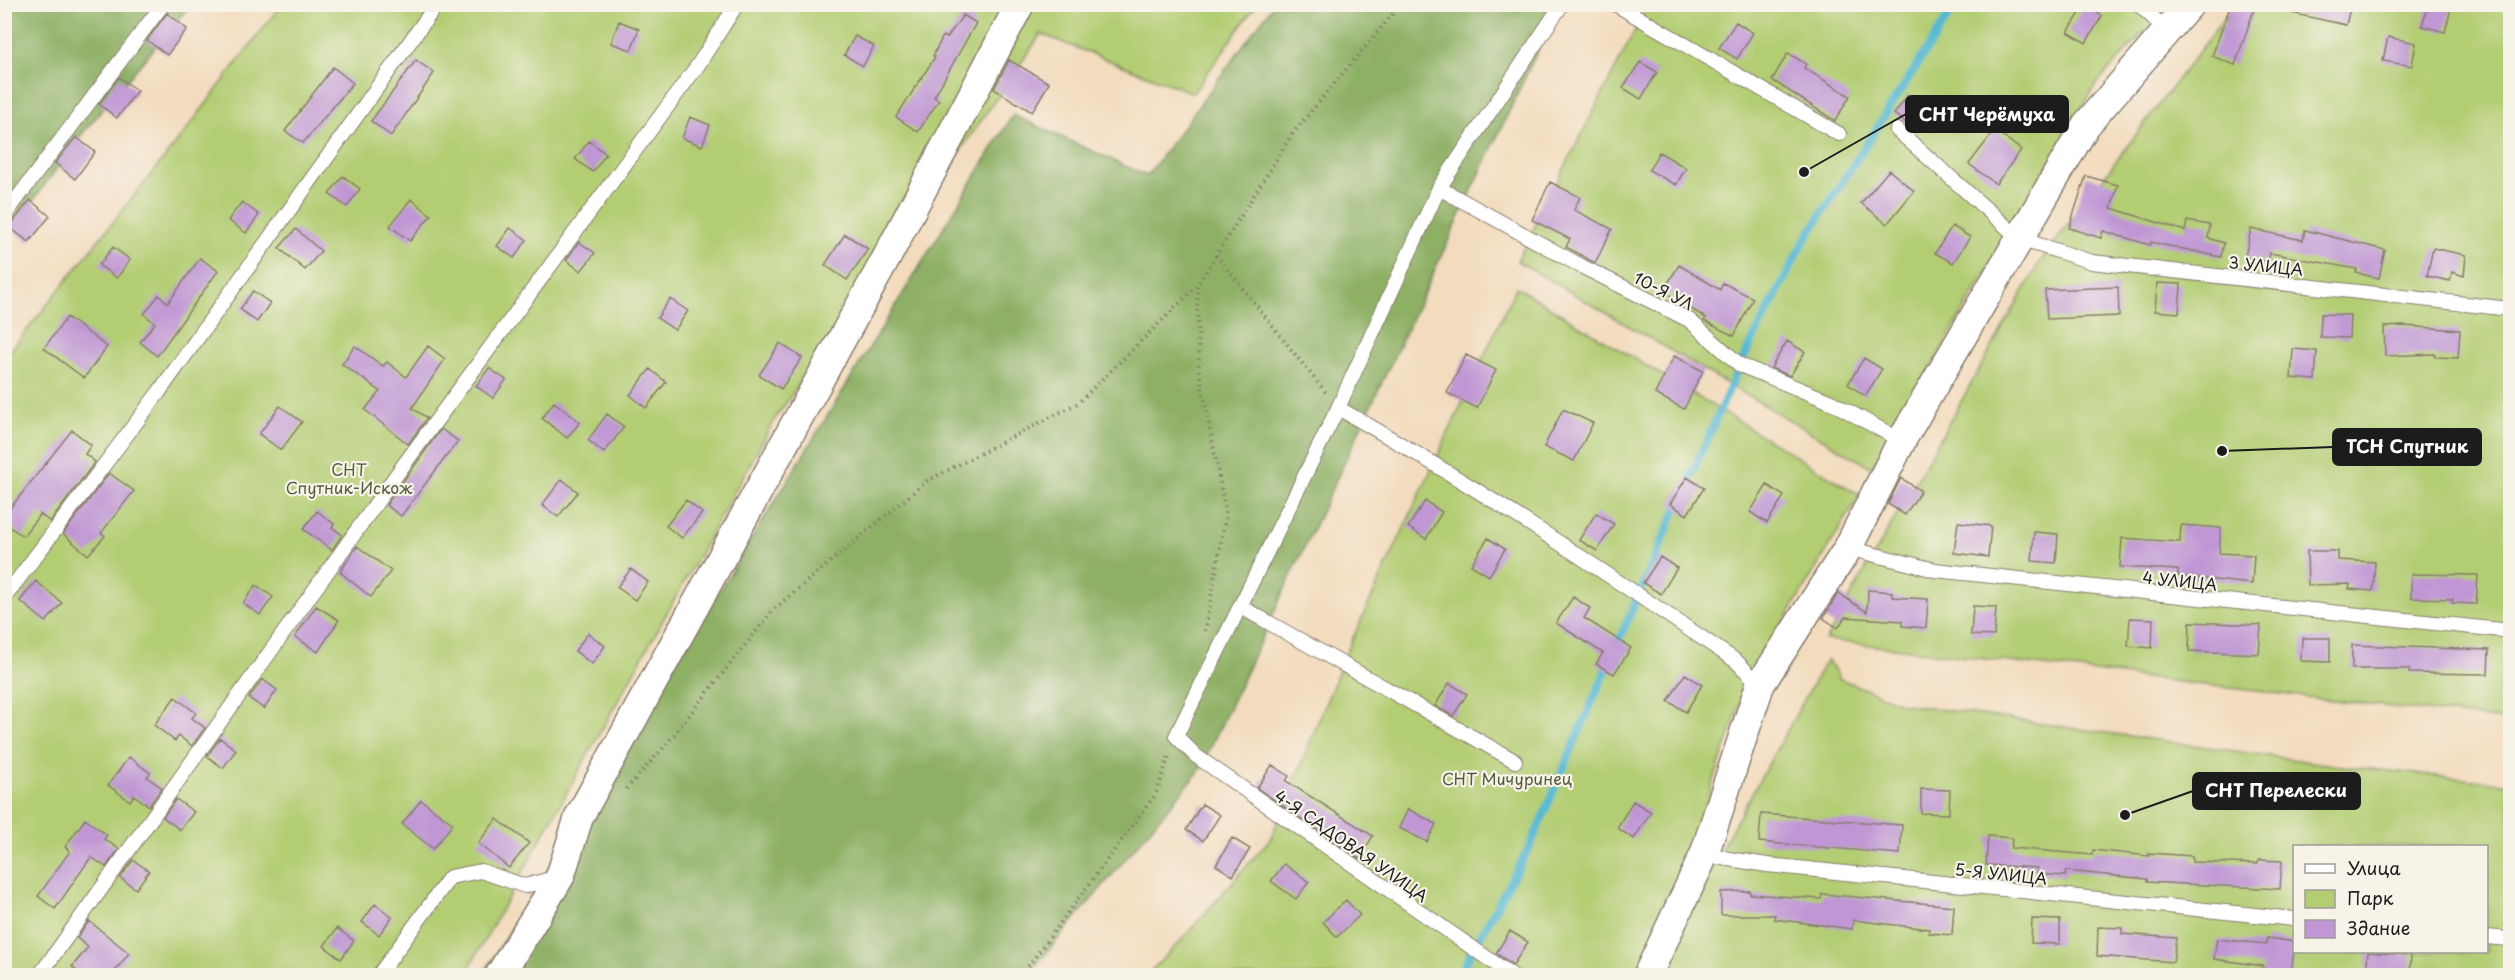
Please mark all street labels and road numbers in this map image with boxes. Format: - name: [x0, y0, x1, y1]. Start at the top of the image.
- street label: 3 УЛИЦА: [2227, 249, 2305, 281]
- street label: 10-Я УЛ: [1630, 265, 1698, 315]
- street label: 4 УЛИЦА: [2141, 564, 2219, 596]
- street label: 4-Я САДОВАЯ УЛИЦА: [1270, 783, 1434, 907]
- street label: 5-Я УЛИЦА: [1954, 856, 2048, 890]

